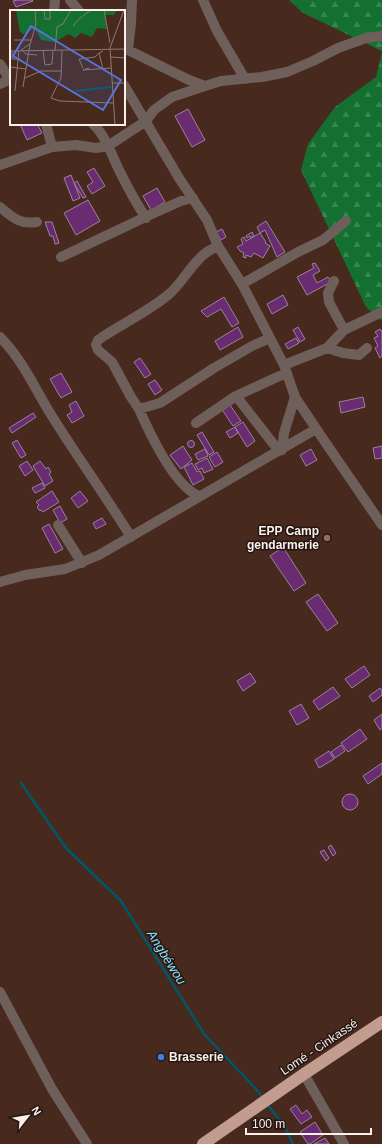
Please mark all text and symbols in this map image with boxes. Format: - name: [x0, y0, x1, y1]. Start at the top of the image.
- inset map: [10, 10, 125, 125]
- place label: EPP Camp gendarmerie: [247, 524, 319, 552]
- marker: EPP Camp gendarmerie: [322, 533, 332, 543]
- water label: Angbéwou: [143, 926, 189, 987]
- street label: Lomé - Cinkassé: [278, 1016, 361, 1078]
- place label: Brasserie: [169, 1050, 224, 1064]
- marker: Brasserie: [156, 1052, 166, 1062]
- north arrow: [8, 1096, 48, 1136]
- text: N: [29, 1104, 44, 1117]
- scale bar: [246, 1110, 371, 1136]
- text: 100 m: [252, 1117, 285, 1131]

